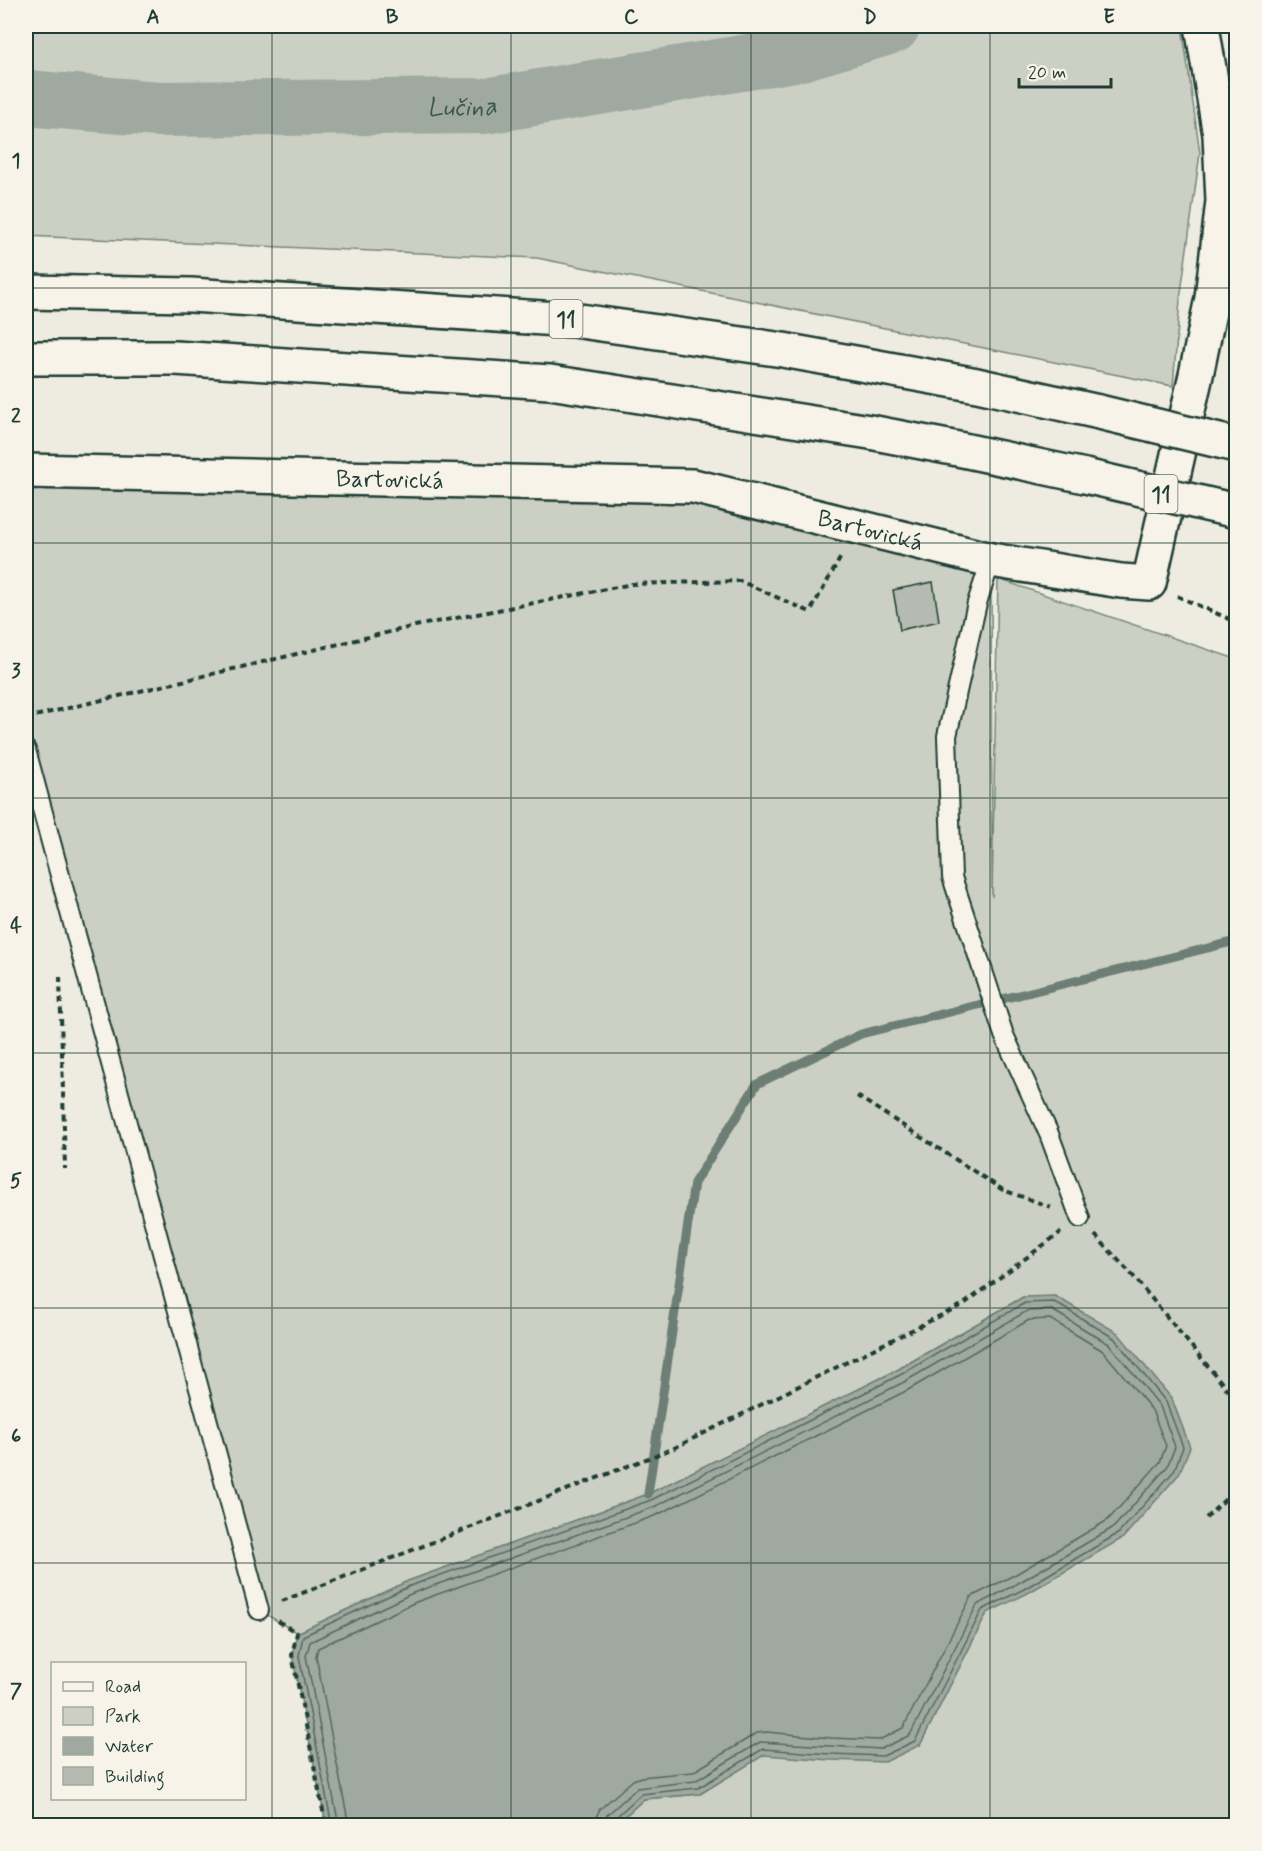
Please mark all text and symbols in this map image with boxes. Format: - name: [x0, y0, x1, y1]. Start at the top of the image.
- text: A: [146, 4, 160, 31]
- text: B: [386, 4, 399, 31]
- text: C: [624, 4, 639, 31]
- text: D: [863, 4, 877, 31]
- text: E: [1103, 4, 1115, 31]
- scale bar: [1019, 51, 1110, 89]
- text: 20 m: [1028, 61, 1066, 85]
- water label: Lučina: [427, 89, 499, 126]
- text: 1: [12, 148, 20, 175]
- road number: 11: [550, 300, 582, 338]
- text: 2: [11, 403, 21, 430]
- street label: Bartovická: [336, 464, 444, 497]
- road number: 11: [1144, 475, 1178, 513]
- street label: Bartovická: [814, 503, 926, 560]
- text: 3: [11, 658, 21, 685]
- text: 4: [10, 913, 22, 940]
- text: 5: [10, 1168, 22, 1195]
- text: 6: [11, 1423, 21, 1450]
- legend: [51, 1662, 246, 1800]
- text: Road: [105, 1675, 141, 1699]
- text: 7: [10, 1678, 22, 1705]
- text: Park: [105, 1705, 141, 1729]
- text: Water: [105, 1735, 154, 1759]
- text: Building: [105, 1765, 165, 1791]

